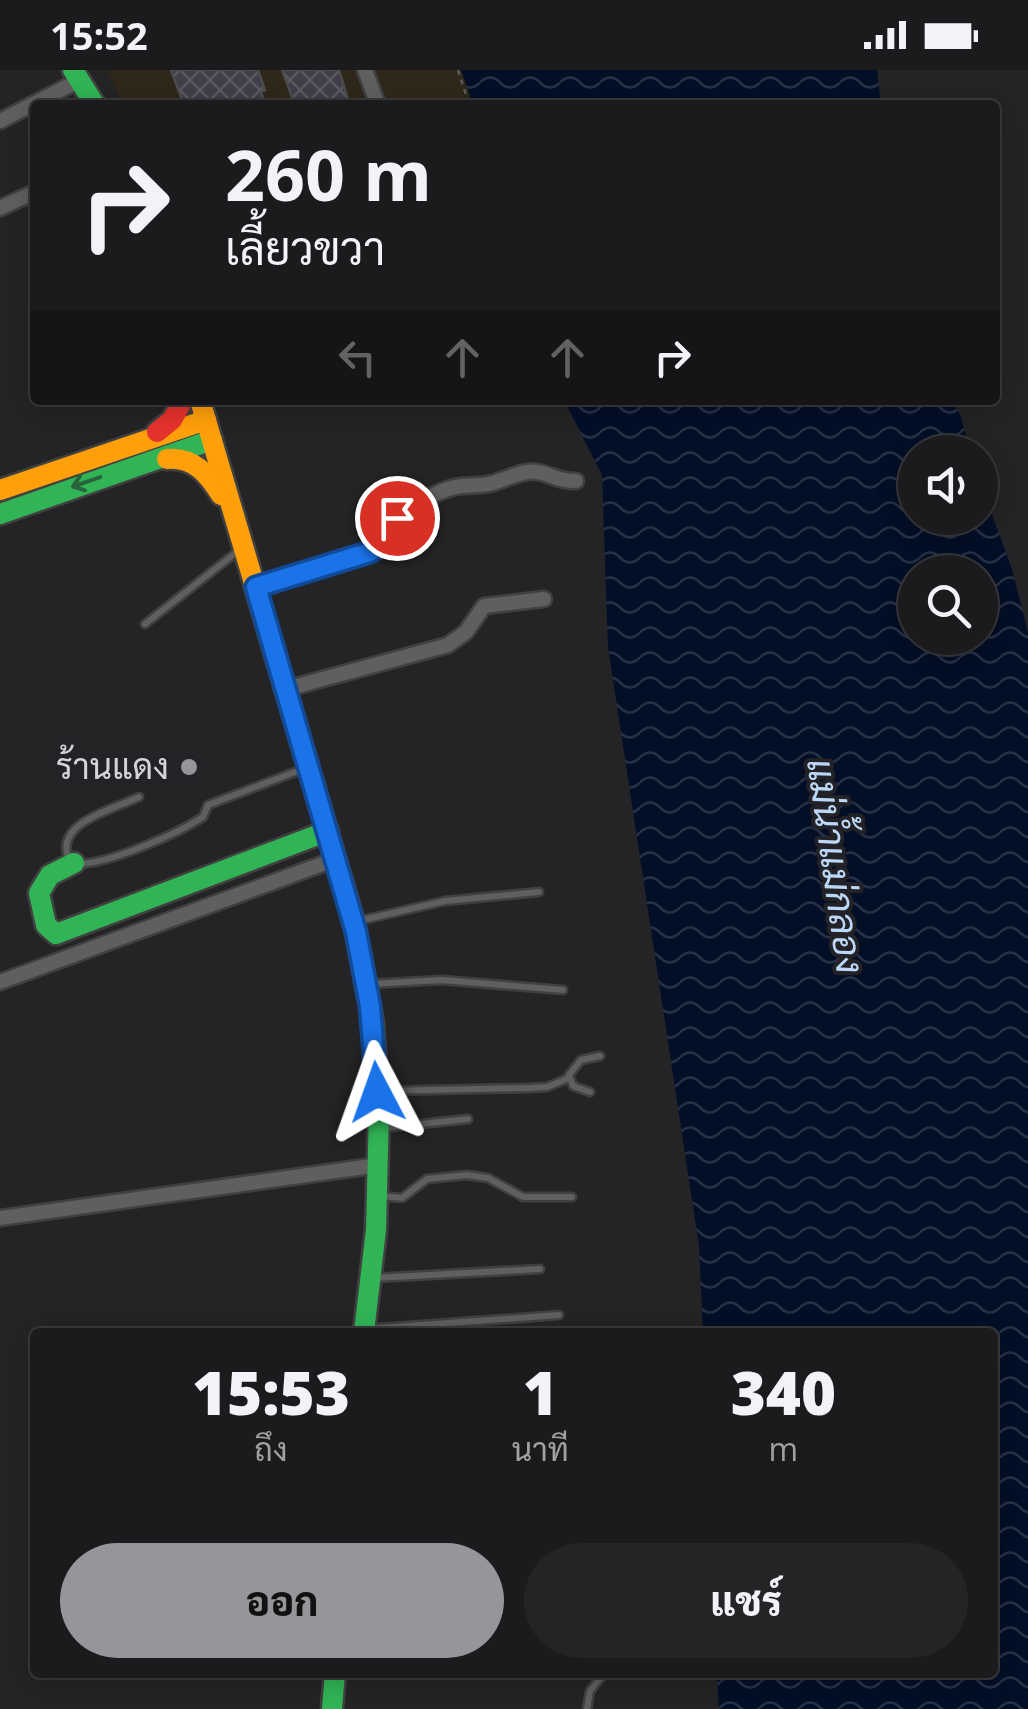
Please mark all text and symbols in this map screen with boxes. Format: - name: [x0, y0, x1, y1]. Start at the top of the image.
- text: 15:52: [50, 9, 148, 61]
- text: 260 m: [225, 126, 432, 222]
- icon: right: [60, 140, 190, 270]
- text: เลี้ยวขวา: [225, 217, 385, 278]
- icon: left: [330, 330, 385, 385]
- icon: ahead: [435, 330, 490, 385]
- icon: ahead: [540, 330, 595, 385]
- icon: right: [645, 330, 700, 385]
- map controls: [898, 435, 998, 655]
- button: sound: [898, 435, 998, 535]
- one-way arrow: [71, 475, 103, 493]
- pin: [355, 476, 440, 561]
- icon: arrive: [370, 491, 425, 546]
- button: search: [898, 555, 998, 655]
- place label: ร้านแดง: [56, 742, 169, 789]
- water label: แม่น้ำแม่กลอง: [796, 754, 882, 977]
- marker: ร้านแดง: [178, 756, 200, 778]
- position arrow: [325, 1040, 429, 1144]
- text: 15:53: [192, 1351, 350, 1433]
- text: 1: [523, 1351, 558, 1433]
- text: 340: [731, 1351, 836, 1433]
- text: ถึง: [254, 1427, 287, 1470]
- text: นาที: [512, 1427, 569, 1470]
- text: m: [769, 1427, 798, 1470]
- button: ออก: [60, 1543, 504, 1658]
- button: แชร์: [524, 1543, 968, 1658]

